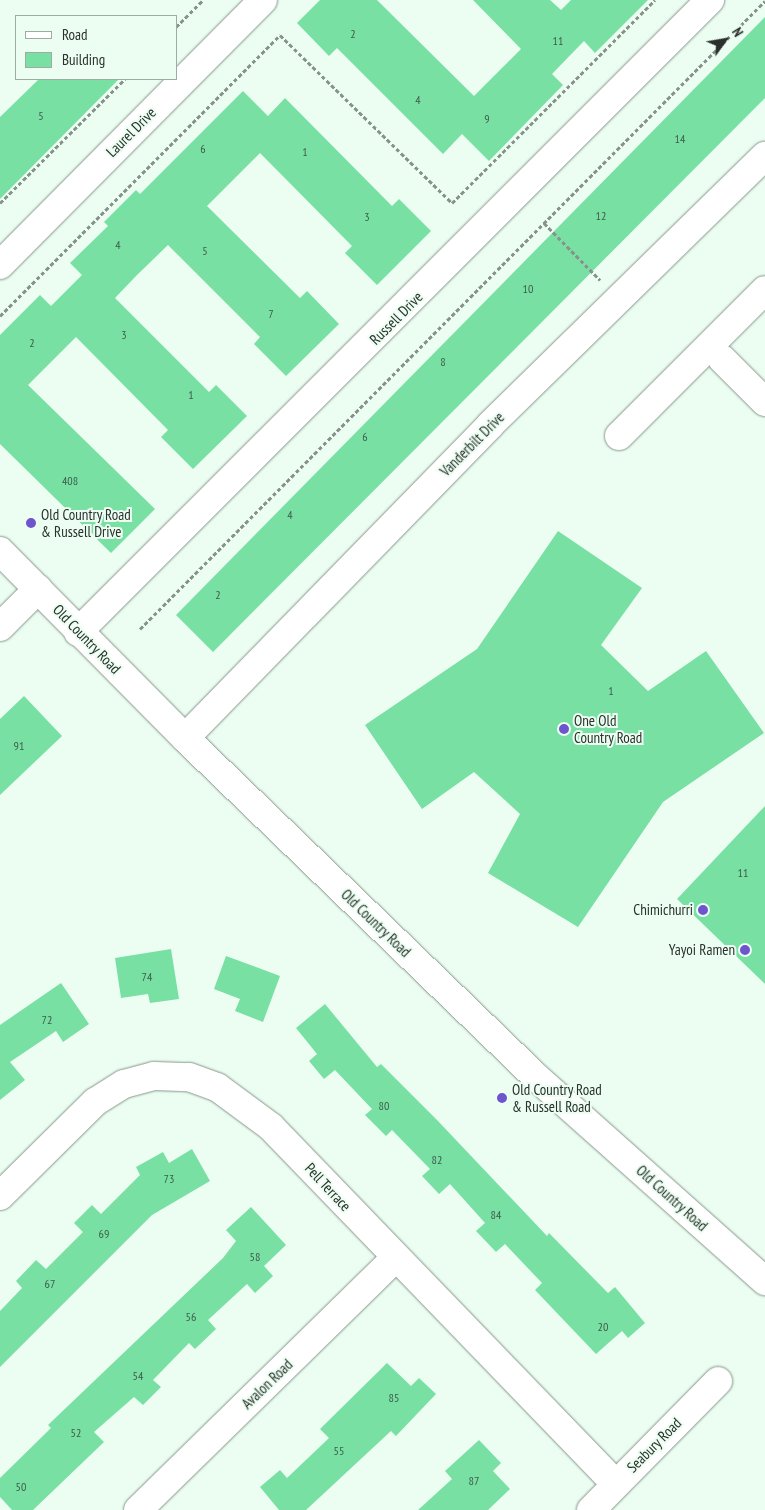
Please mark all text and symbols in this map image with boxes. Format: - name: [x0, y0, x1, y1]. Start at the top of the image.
- legend: [15, 15, 178, 80]
- north arrow: [700, 15, 750, 65]
- text: N: [728, 24, 747, 40]
- text: Road: [62, 25, 88, 44]
- house number: 2: [350, 27, 356, 41]
- house number: 11: [553, 34, 563, 48]
- text: Building: [62, 50, 105, 69]
- house number: 4: [415, 93, 421, 107]
- street label: Laurel Drive: [102, 103, 160, 161]
- house number: 5: [38, 109, 44, 123]
- house number: 9: [484, 112, 490, 126]
- house number: 14: [675, 132, 685, 146]
- house number: 6: [200, 142, 206, 156]
- house number: 1: [302, 145, 308, 159]
- house number: 12: [596, 209, 606, 223]
- house number: 3: [364, 210, 370, 224]
- house number: 4: [115, 238, 121, 252]
- house number: 5: [202, 244, 208, 258]
- house number: 10: [523, 282, 533, 296]
- street label: Russell Drive: [366, 288, 426, 348]
- house number: 7: [268, 307, 274, 321]
- house number: 3: [121, 328, 127, 342]
- house number: 2: [29, 336, 35, 350]
- house number: 8: [440, 355, 446, 369]
- house number: 1: [188, 388, 194, 402]
- street label: Vanderbilt Drive: [436, 408, 508, 480]
- house number: 6: [362, 430, 368, 444]
- house number: 408: [62, 474, 78, 488]
- place label: Old Country Road & Russell Drive: [41, 505, 131, 540]
- house number: 4: [287, 508, 293, 522]
- marker: Old Country Road & Russell Drive: [25, 517, 37, 529]
- house number: 2: [215, 588, 221, 602]
- street label: Old Country Road: [49, 600, 125, 678]
- house number: 1: [608, 684, 614, 698]
- place label: One Old Country Road: [574, 711, 643, 746]
- marker: One Old Country Road: [558, 723, 570, 735]
- house number: 91: [14, 739, 24, 753]
- house number: 11: [738, 866, 748, 880]
- street label: Old Country Road: [337, 885, 415, 961]
- place label: Chimichurri: [633, 901, 693, 919]
- marker: Chimichurri: [697, 904, 709, 916]
- place label: Yayoi Ramen: [669, 941, 735, 959]
- marker: Yayoi Ramen: [739, 944, 751, 956]
- house number: 74: [142, 970, 152, 984]
- house number: 72: [42, 1013, 52, 1027]
- place label: Old Country Road & Russell Road: [512, 1080, 602, 1115]
- marker: Old Country Road & Russell Road: [496, 1092, 508, 1104]
- house number: 80: [379, 1099, 389, 1113]
- house number: 82: [432, 1153, 442, 1167]
- street label: Pell Terrace: [301, 1159, 355, 1215]
- street label: Old Country Road: [633, 1161, 711, 1235]
- house number: 73: [164, 1172, 174, 1186]
- house number: 84: [491, 1208, 501, 1222]
- house number: 69: [99, 1227, 109, 1241]
- house number: 58: [250, 1250, 260, 1264]
- house number: 67: [45, 1277, 55, 1291]
- house number: 56: [186, 1310, 196, 1324]
- house number: 20: [598, 1320, 608, 1334]
- street label: Avalon Road: [238, 1355, 296, 1413]
- house number: 54: [133, 1369, 143, 1383]
- house number: 85: [389, 1391, 399, 1405]
- street label: Seabury Road: [623, 1414, 685, 1476]
- house number: 52: [71, 1426, 81, 1440]
- house number: 55: [334, 1444, 344, 1458]
- house number: 87: [469, 1474, 479, 1488]
- house number: 50: [16, 1480, 26, 1494]

